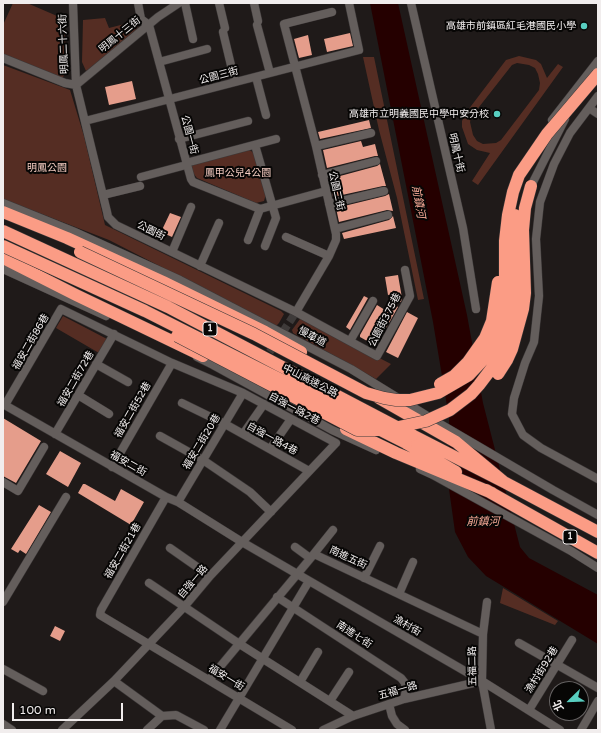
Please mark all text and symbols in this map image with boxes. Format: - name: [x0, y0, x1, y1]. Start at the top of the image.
- street label: 明鳳二十六街: [57, 14, 71, 74]
- street label: 明鳳十三街: [97, 15, 143, 55]
- place label: 高雄市前鎮區紅毛港國民小學: [446, 20, 576, 32]
- marker: 高雄市前鎮區紅毛港國民小學: [579, 21, 589, 31]
- street label: 公園三街: [198, 65, 240, 87]
- place label: 高雄市立明義國民中學中安分校: [349, 108, 489, 120]
- marker: 高雄市立明義國民中學中安分校: [492, 109, 502, 119]
- street label: 公園一街: [178, 114, 200, 156]
- street label: 明鳳十街: [446, 132, 466, 174]
- park label: 明鳳公園: [27, 162, 67, 174]
- park label: 鳳甲公兒4公園: [205, 167, 271, 179]
- street label: 公園二街: [326, 170, 346, 212]
- water label: 前鎮河: [409, 185, 427, 219]
- street label: 公園街: [135, 219, 167, 243]
- street label: 公園街375巷: [366, 291, 404, 349]
- street label: 福安二街86巷: [10, 312, 52, 372]
- road number: 1: [203, 322, 217, 336]
- street label: 慢車道: [296, 325, 328, 349]
- street label: 福安二街72巷: [55, 349, 97, 409]
- street label: 中山高速公路: [281, 362, 339, 400]
- street label: 福安二街52巷: [112, 380, 154, 440]
- street label: 自強一路2巷: [266, 390, 322, 428]
- street label: 福安二街20巷: [181, 412, 223, 472]
- street label: 自強一路4巷: [244, 420, 300, 458]
- street label: 福安二街: [108, 449, 148, 479]
- water label: 前鎮河: [467, 515, 499, 529]
- street label: 福安二街21巷: [102, 521, 144, 581]
- road number: 1: [563, 530, 577, 544]
- street label: 南進五街: [327, 544, 369, 572]
- street label: 自強一路: [176, 563, 210, 601]
- street label: 漁村街: [391, 613, 423, 639]
- street label: 南進七街: [334, 619, 374, 651]
- street label: 漁村街92巷: [523, 645, 561, 695]
- street label: 五福二路: [467, 646, 479, 686]
- street label: 福安一街: [206, 663, 246, 693]
- street label: 五福一路: [377, 680, 419, 702]
- north arrow: [549, 681, 589, 721]
- scale bar: [14, 695, 125, 721]
- text: 北: [550, 698, 567, 713]
- text: 100 m: [19, 703, 56, 717]

